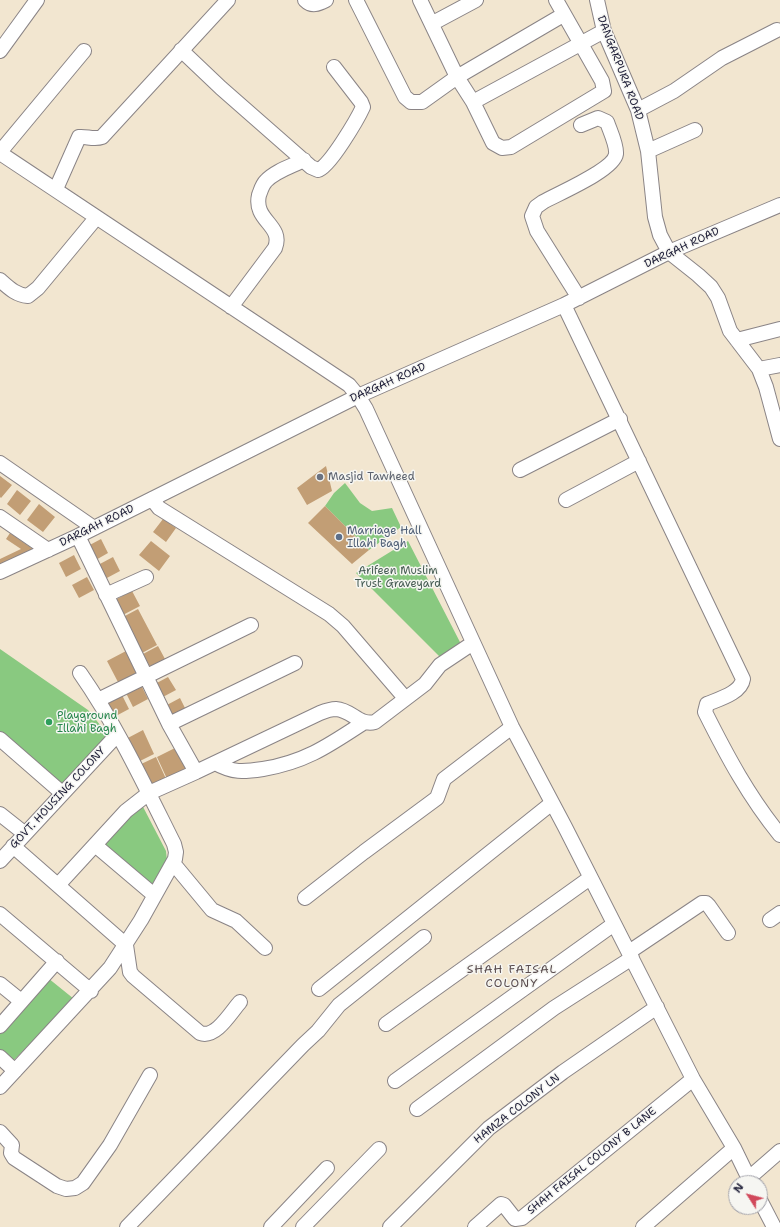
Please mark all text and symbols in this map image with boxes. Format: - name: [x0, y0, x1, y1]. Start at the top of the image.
- street label: DANGARPURA ROAD: [594, 14, 646, 122]
- street label: DARGAH ROAD: [642, 225, 722, 271]
- street label: DARGAH ROAD: [348, 360, 428, 406]
- place label: Masjid Tawheed: [328, 470, 415, 484]
- marker: Masjid Tawheed: [315, 472, 325, 482]
- street label: DARGAH ROAD: [58, 502, 136, 550]
- place label: Marriage Hall Illahi Bagh: [347, 524, 422, 550]
- marker: Marriage Hall Illahi Bagh: [334, 532, 344, 542]
- park label: Arifeen Muslim Trust Graveyard: [355, 564, 441, 590]
- place label: Playground Illahi Bagh: [57, 709, 117, 735]
- marker: Playground Illahi Bagh: [44, 717, 54, 727]
- street label: GOVT. HOUSING COLONY: [7, 744, 109, 852]
- district label: SHAH FAISAL COLONY: [467, 963, 557, 991]
- street label: HAMZA COLONY LN: [471, 1071, 563, 1147]
- street label: SHAH FAISAL COLONY B LANE: [525, 1105, 659, 1217]
- north arrow: [728, 1175, 768, 1215]
- text: N: [730, 1180, 747, 1196]

